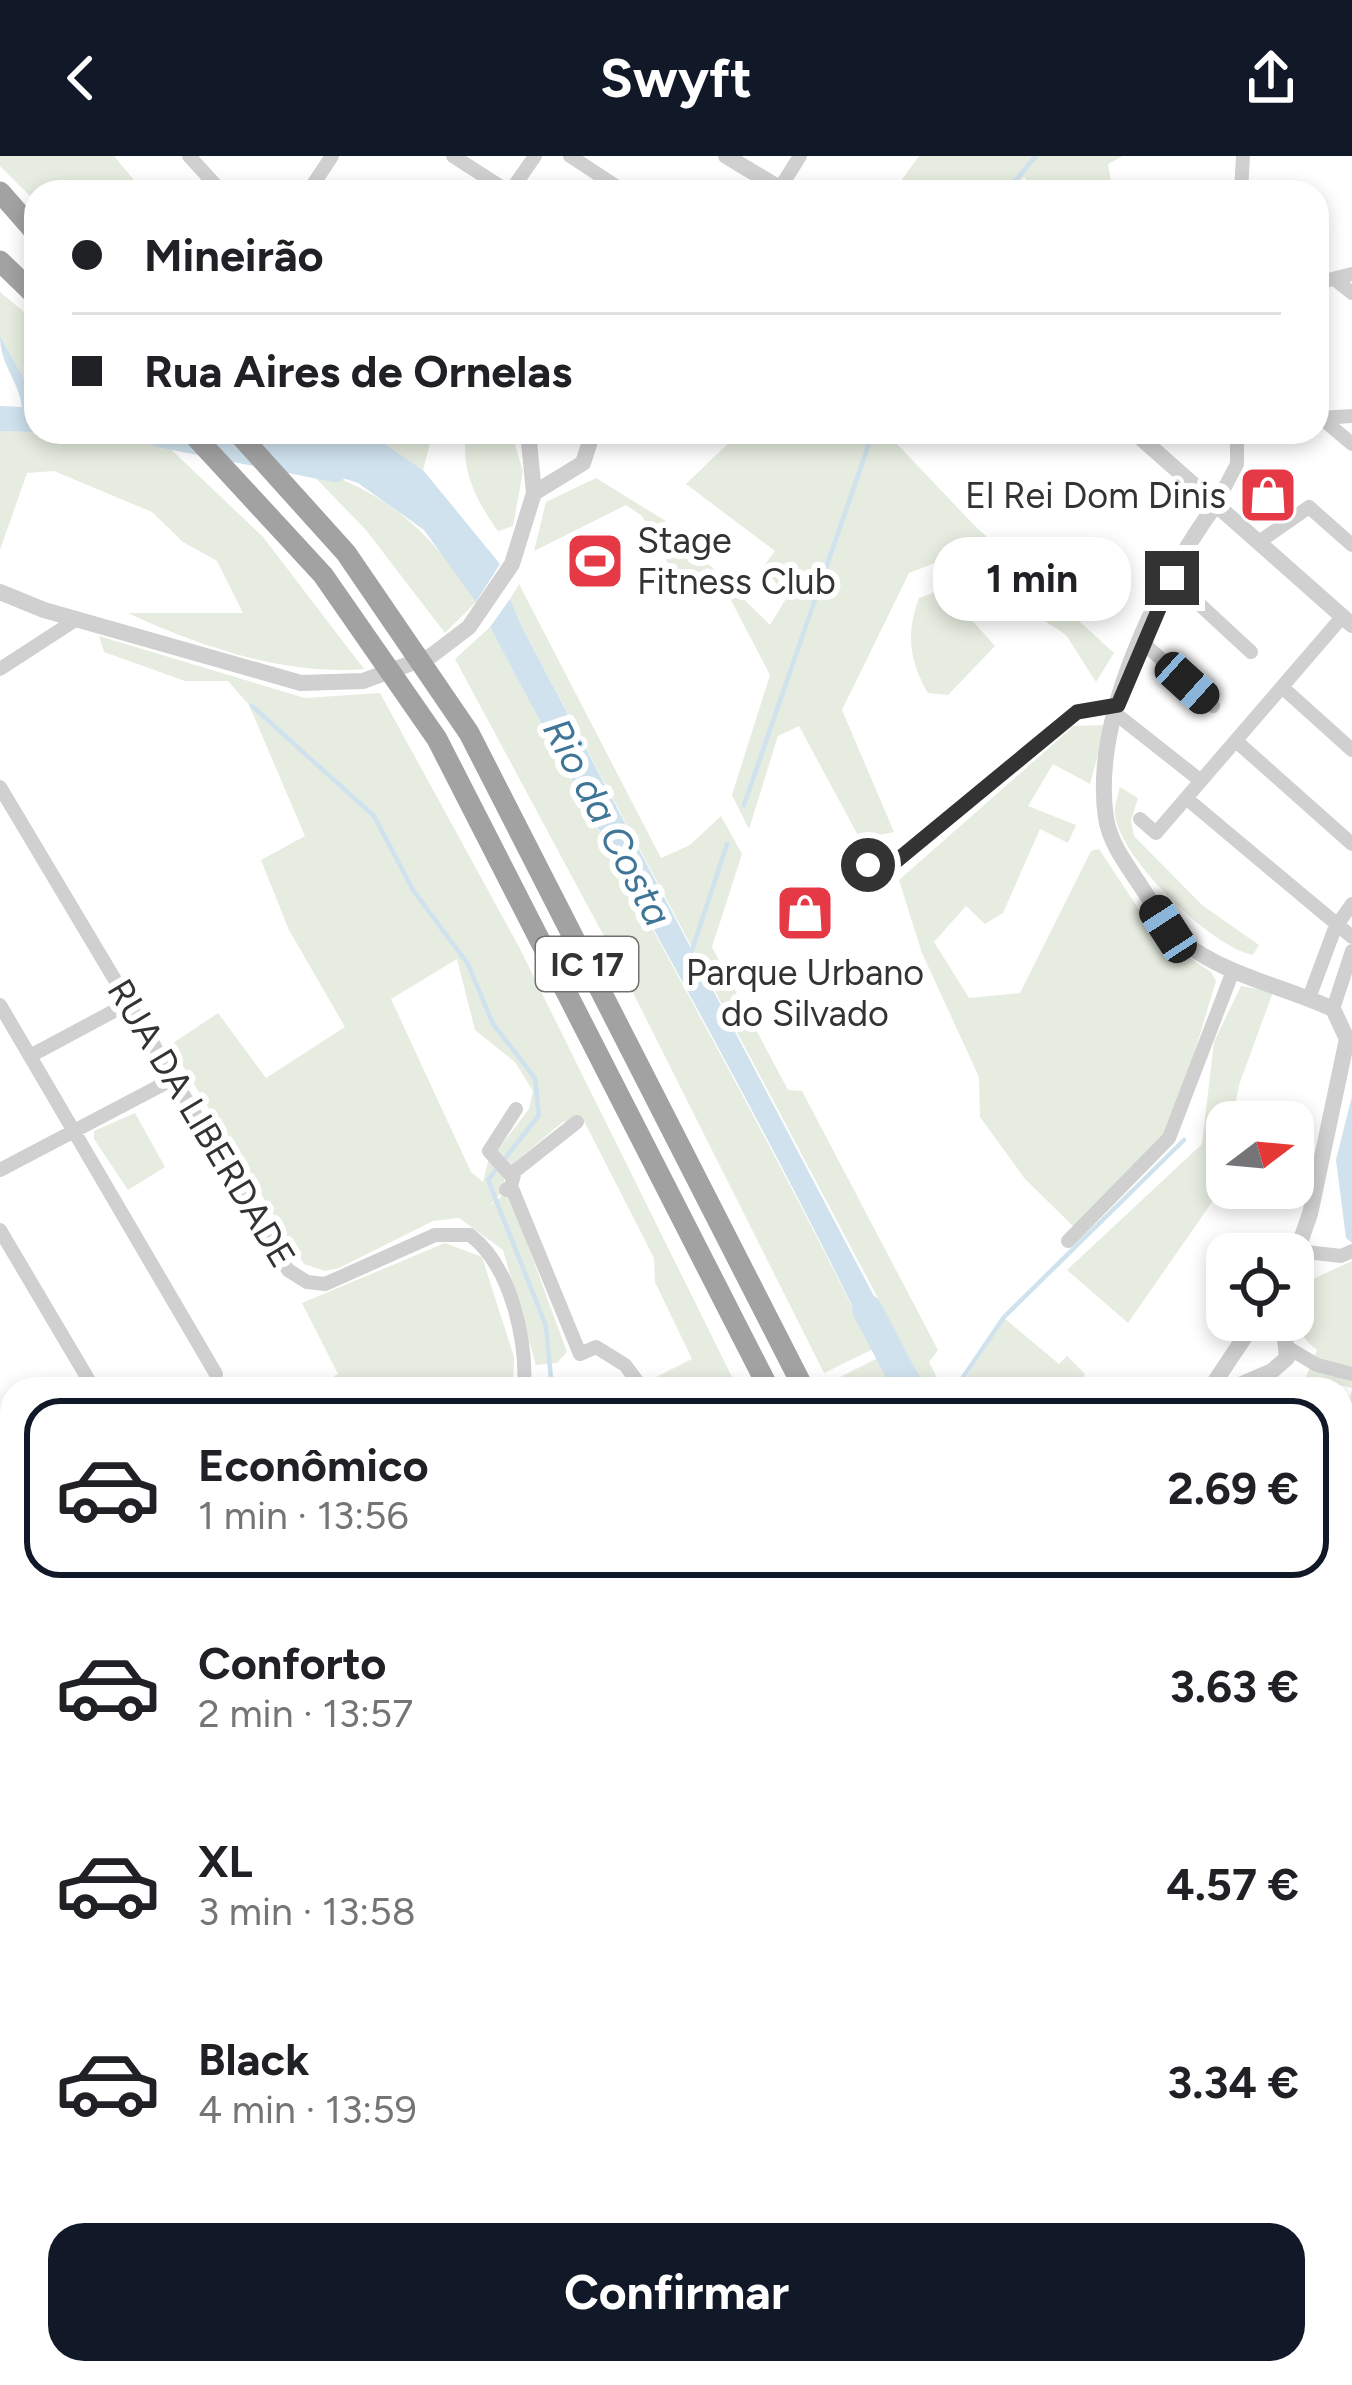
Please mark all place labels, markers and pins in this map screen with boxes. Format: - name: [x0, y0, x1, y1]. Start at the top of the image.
- shop icon: El Rei Dom Dinis: [1237, 464, 1299, 526]
- place label: El Rei Dom Dinis: [965, 474, 1226, 517]
- place label: Stage Fitness Club: [637, 519, 836, 603]
- sports icon: Stage Fitness Club: [564, 530, 626, 592]
- shop icon: Parque Urbano do Silvado: [774, 882, 836, 944]
- place label: Parque Urbano do Silvado: [686, 951, 924, 1035]

